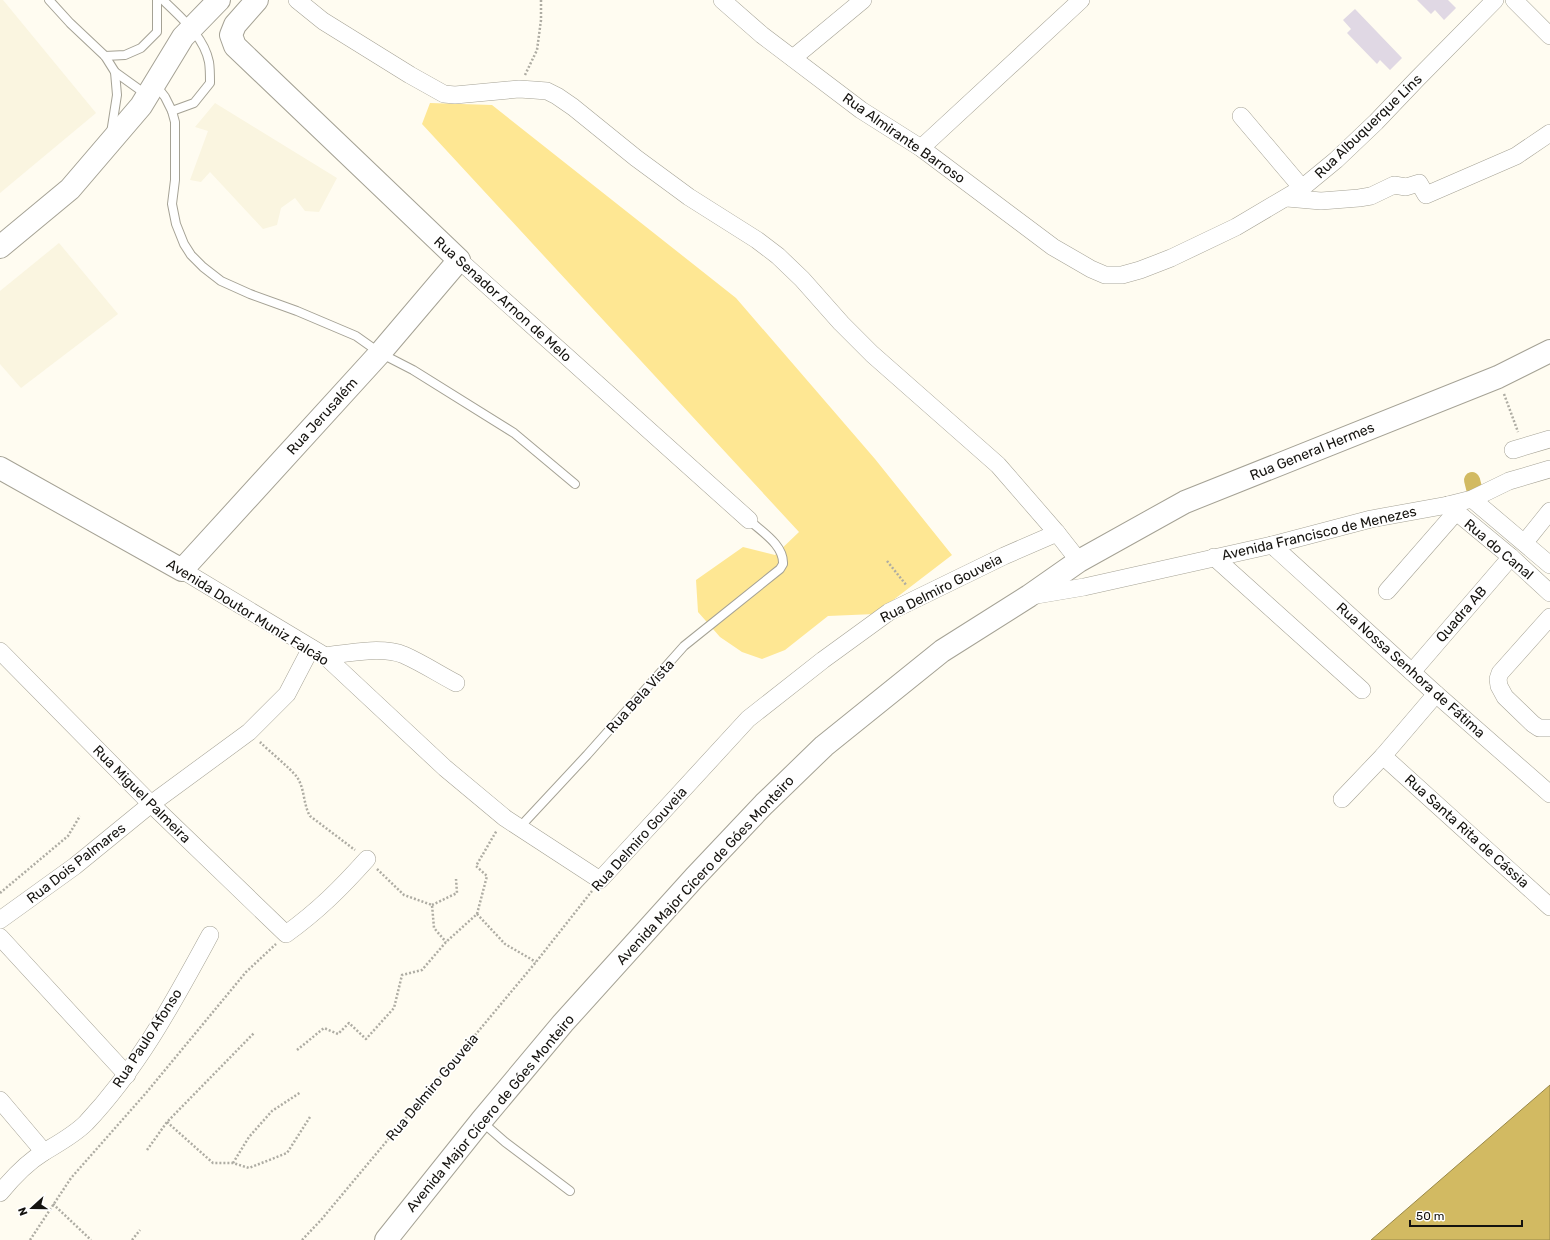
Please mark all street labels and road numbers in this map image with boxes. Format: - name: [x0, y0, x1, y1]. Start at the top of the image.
- street label: Rua Albuquerque Lins: [1311, 71, 1426, 182]
- street label: Rua Almirante Barroso: [839, 90, 968, 187]
- street label: Rua Senador Arnon de Melo: [430, 233, 575, 366]
- street label: Rua Jerusalém: [283, 374, 361, 458]
- street label: Rua General Hermes: [1247, 419, 1377, 484]
- street label: Avenida Francisco de Menezes: [1220, 503, 1418, 564]
- street label: Rua do Canal: [1461, 515, 1537, 583]
- street label: Rua Delmiro Gouveia: [877, 550, 1005, 627]
- street label: Avenida Doutor Muniz Falcão: [163, 555, 332, 669]
- street label: Quadra AB: [1432, 583, 1490, 646]
- street label: Rua Nossa Senhora de Fátima: [1333, 599, 1488, 742]
- street label: Rua Bela Vista: [603, 656, 678, 737]
- street label: Rua Miguel Palmeira: [89, 742, 194, 847]
- street label: Rua Santa Rita de Cássia: [1401, 771, 1532, 892]
- street label: Avenida Major Cícero de Góes Monteiro: [613, 772, 798, 969]
- street label: Rua Delmiro Gouveia: [588, 784, 691, 895]
- street label: Rua Dois Palmares: [24, 820, 129, 907]
- street label: Rua Paulo Afonso: [109, 986, 186, 1091]
- street label: Avenida Major Cícero de Góes Monteiro: [403, 1011, 578, 1216]
- street label: Rua Delmiro Gouveia: [383, 1030, 482, 1144]

